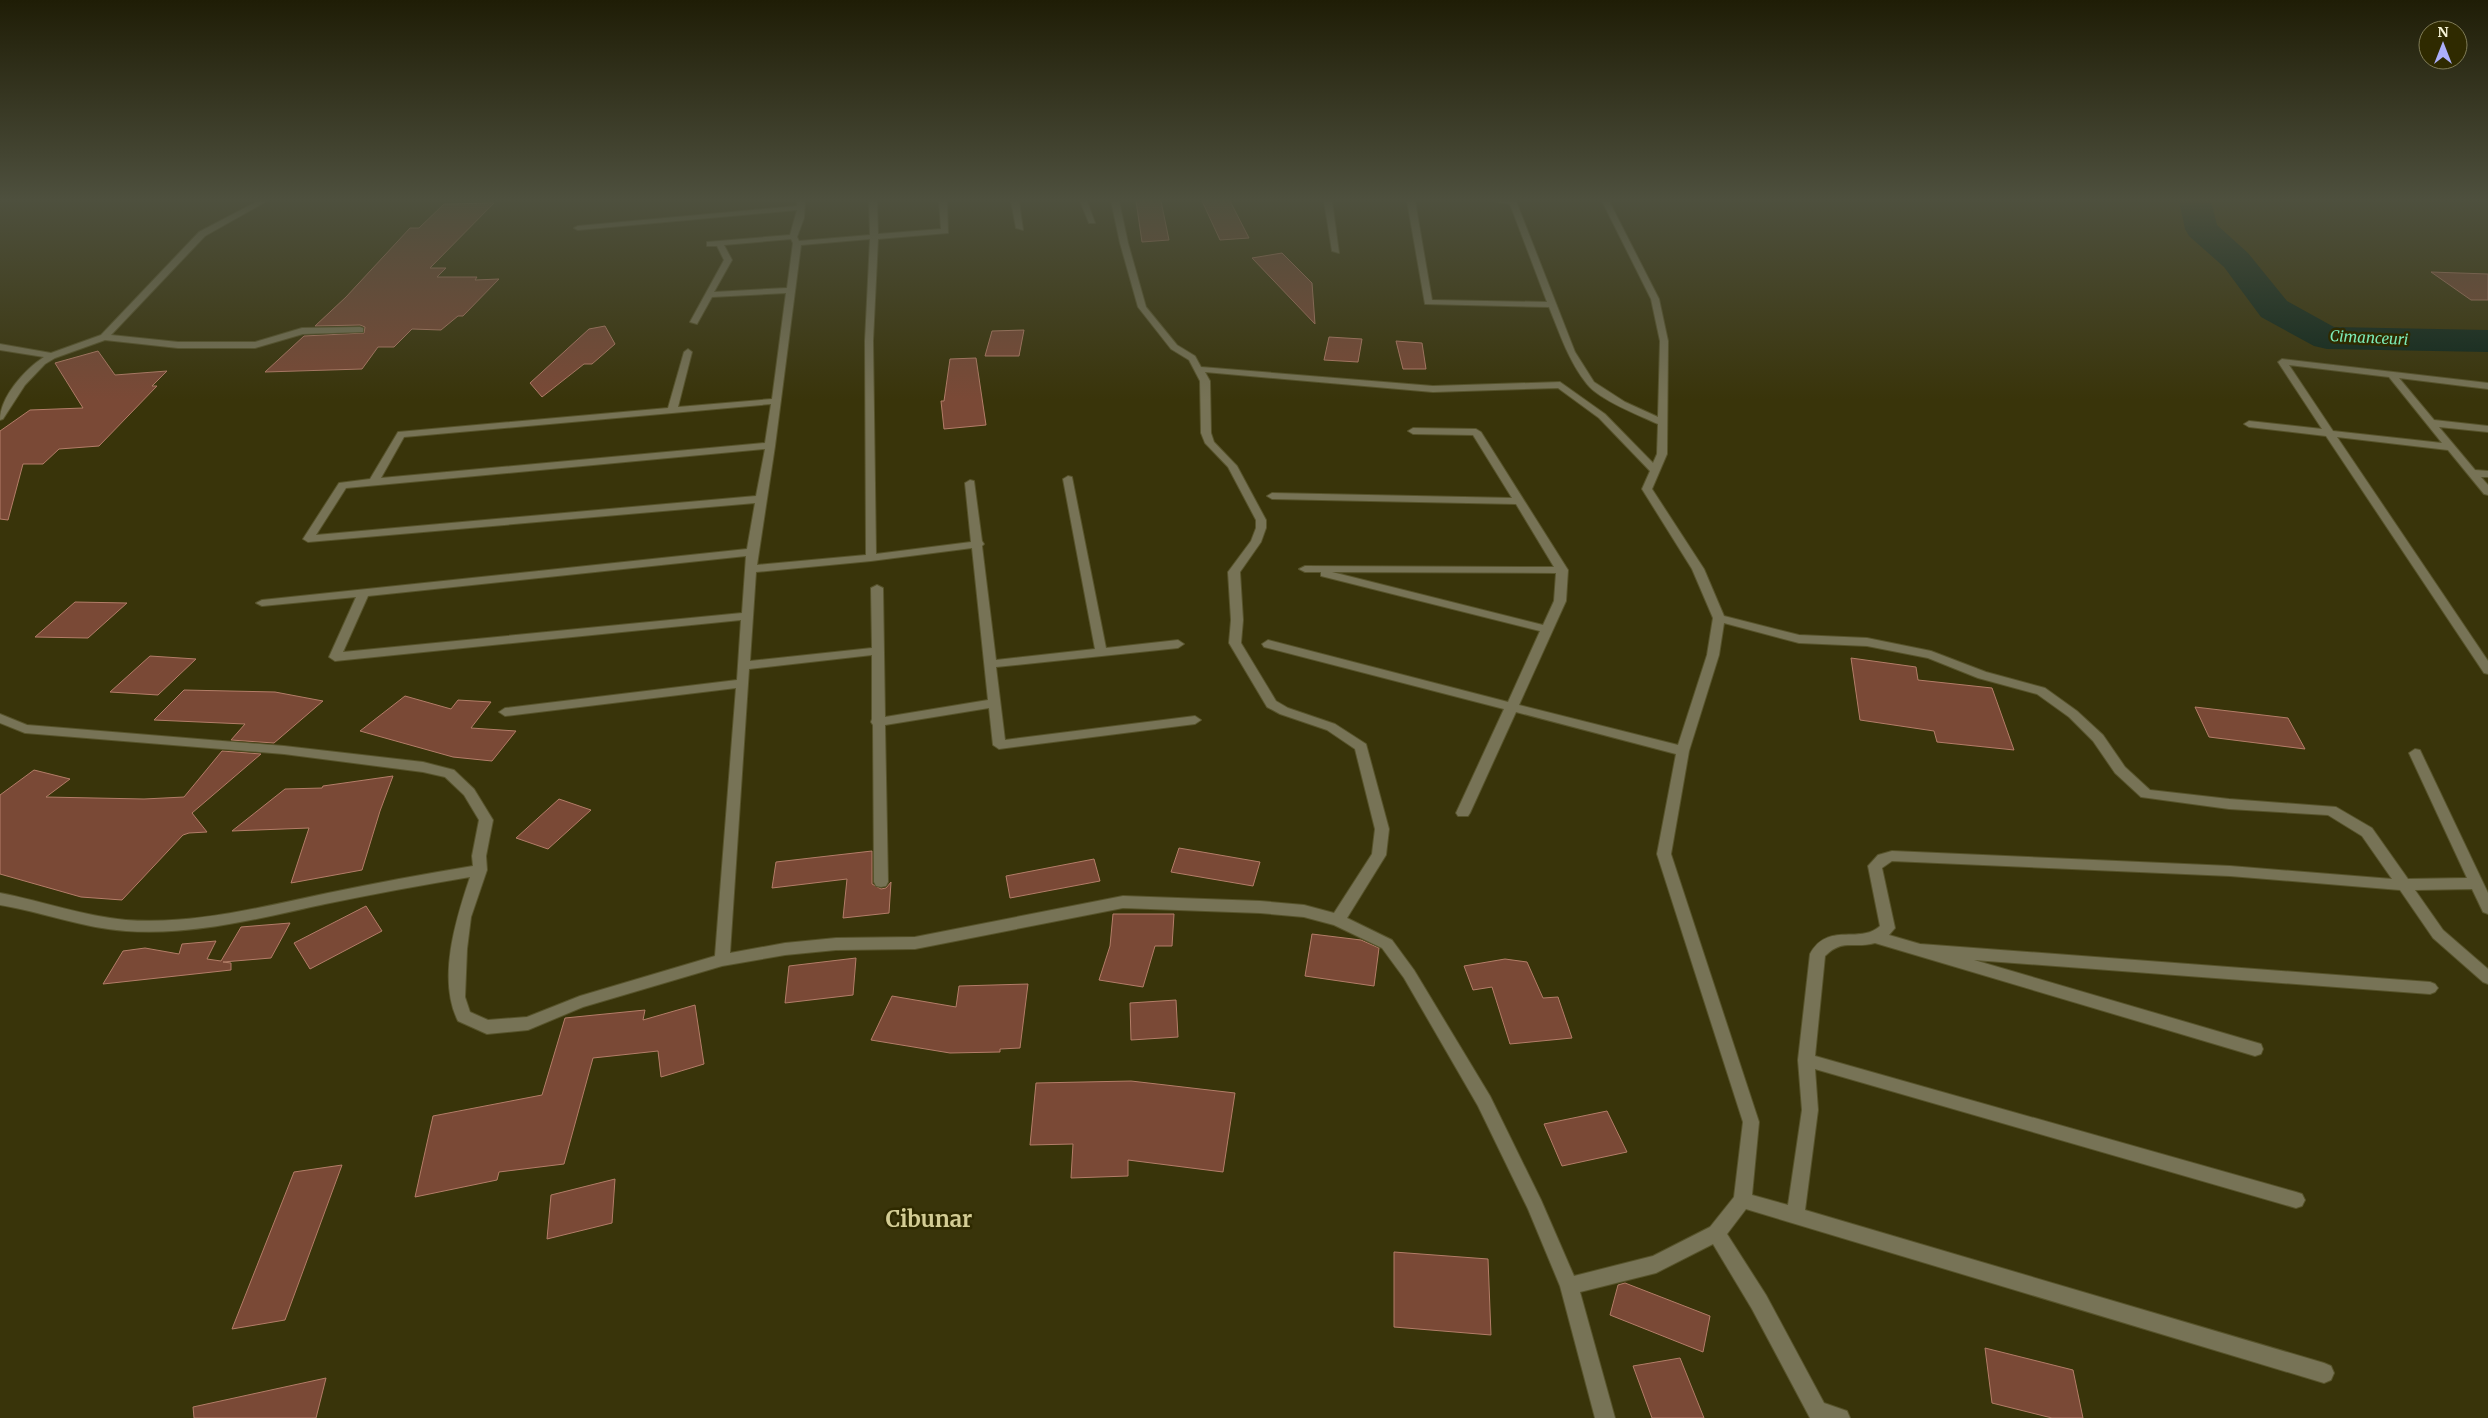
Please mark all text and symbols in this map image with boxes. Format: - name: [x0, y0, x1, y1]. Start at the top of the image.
- north arrow: [2418, 20, 2468, 70]
- text: N: [2437, 23, 2449, 41]
- water label: Cimanceuri: [2329, 326, 2409, 349]
- district label: Cibunar: [886, 1205, 972, 1233]

